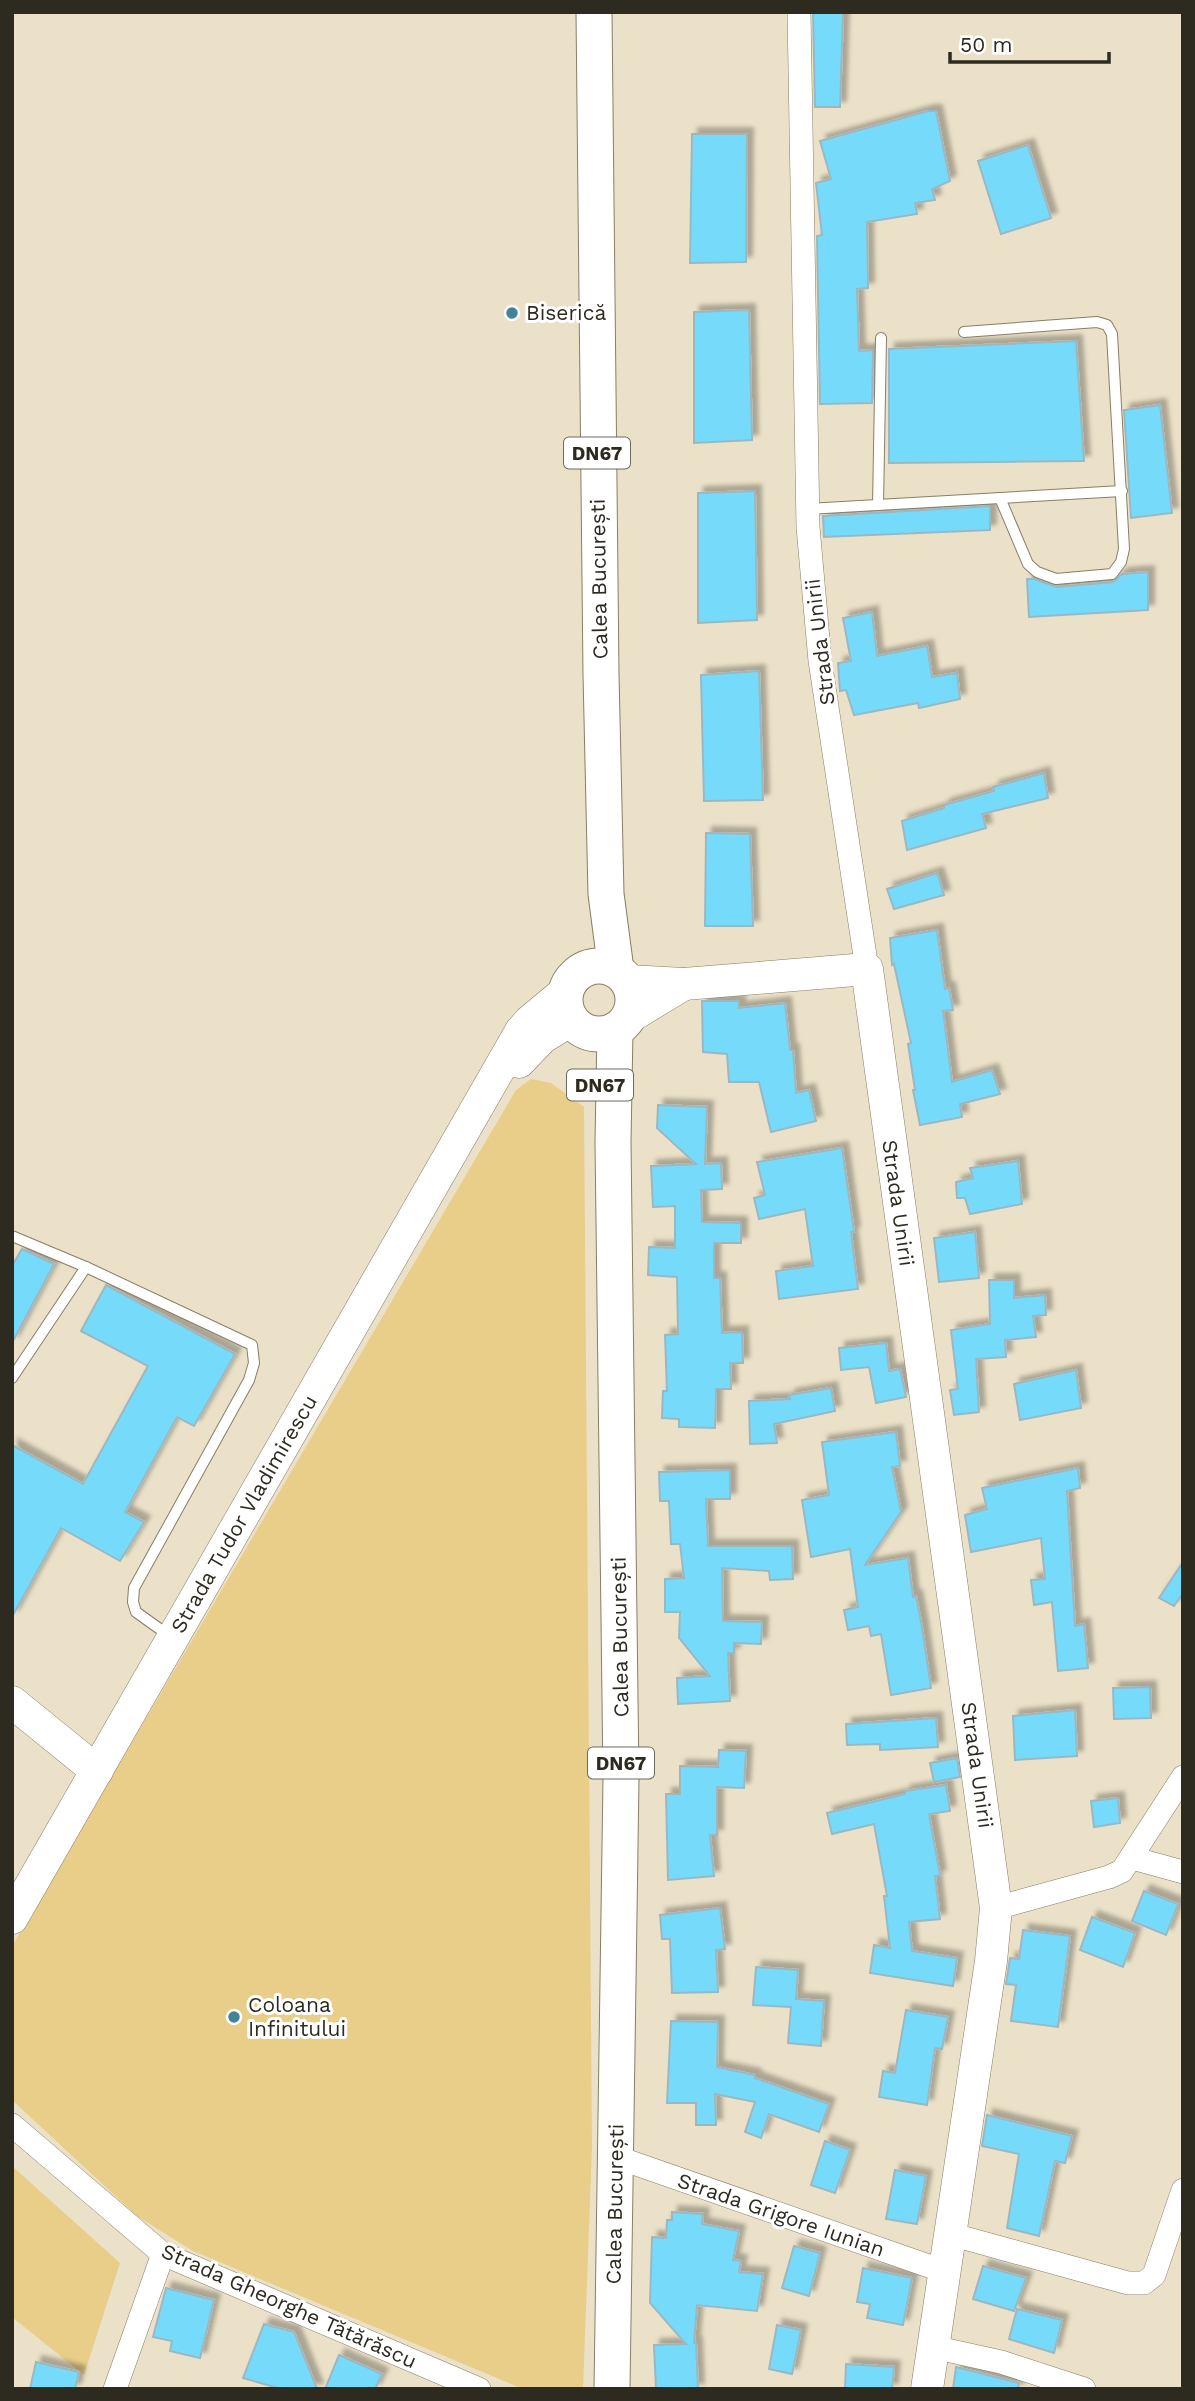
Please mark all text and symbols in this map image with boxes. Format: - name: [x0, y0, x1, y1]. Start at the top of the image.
- scale bar: [950, 21, 1109, 65]
- text: 50 m: [960, 32, 1012, 57]
- place label: Biserică: [526, 300, 606, 325]
- marker: Biserică: [504, 305, 520, 321]
- road number: DN67: [564, 437, 630, 468]
- street label: Calea București: [585, 499, 612, 660]
- street label: Strada Unirii: [799, 577, 840, 707]
- road number: DN67: [567, 1070, 633, 1100]
- street label: Strada Unirii: [877, 1138, 920, 1268]
- street label: Strada Tudor Vladimirescu: [165, 1390, 322, 1637]
- street label: Calea București: [606, 1557, 633, 1718]
- street label: Strada Unirii: [956, 1700, 999, 1830]
- road number: DN67: [588, 1748, 654, 1778]
- place label: Coloana Infinitului: [248, 1992, 346, 2041]
- marker: Coloana Infinitului: [226, 2009, 242, 2025]
- street label: Calea București: [601, 2123, 628, 2284]
- street label: Strada Grigore Iunian: [674, 2167, 888, 2262]
- street label: Strada Gheorghe Tătărăscu: [158, 2238, 421, 2373]

